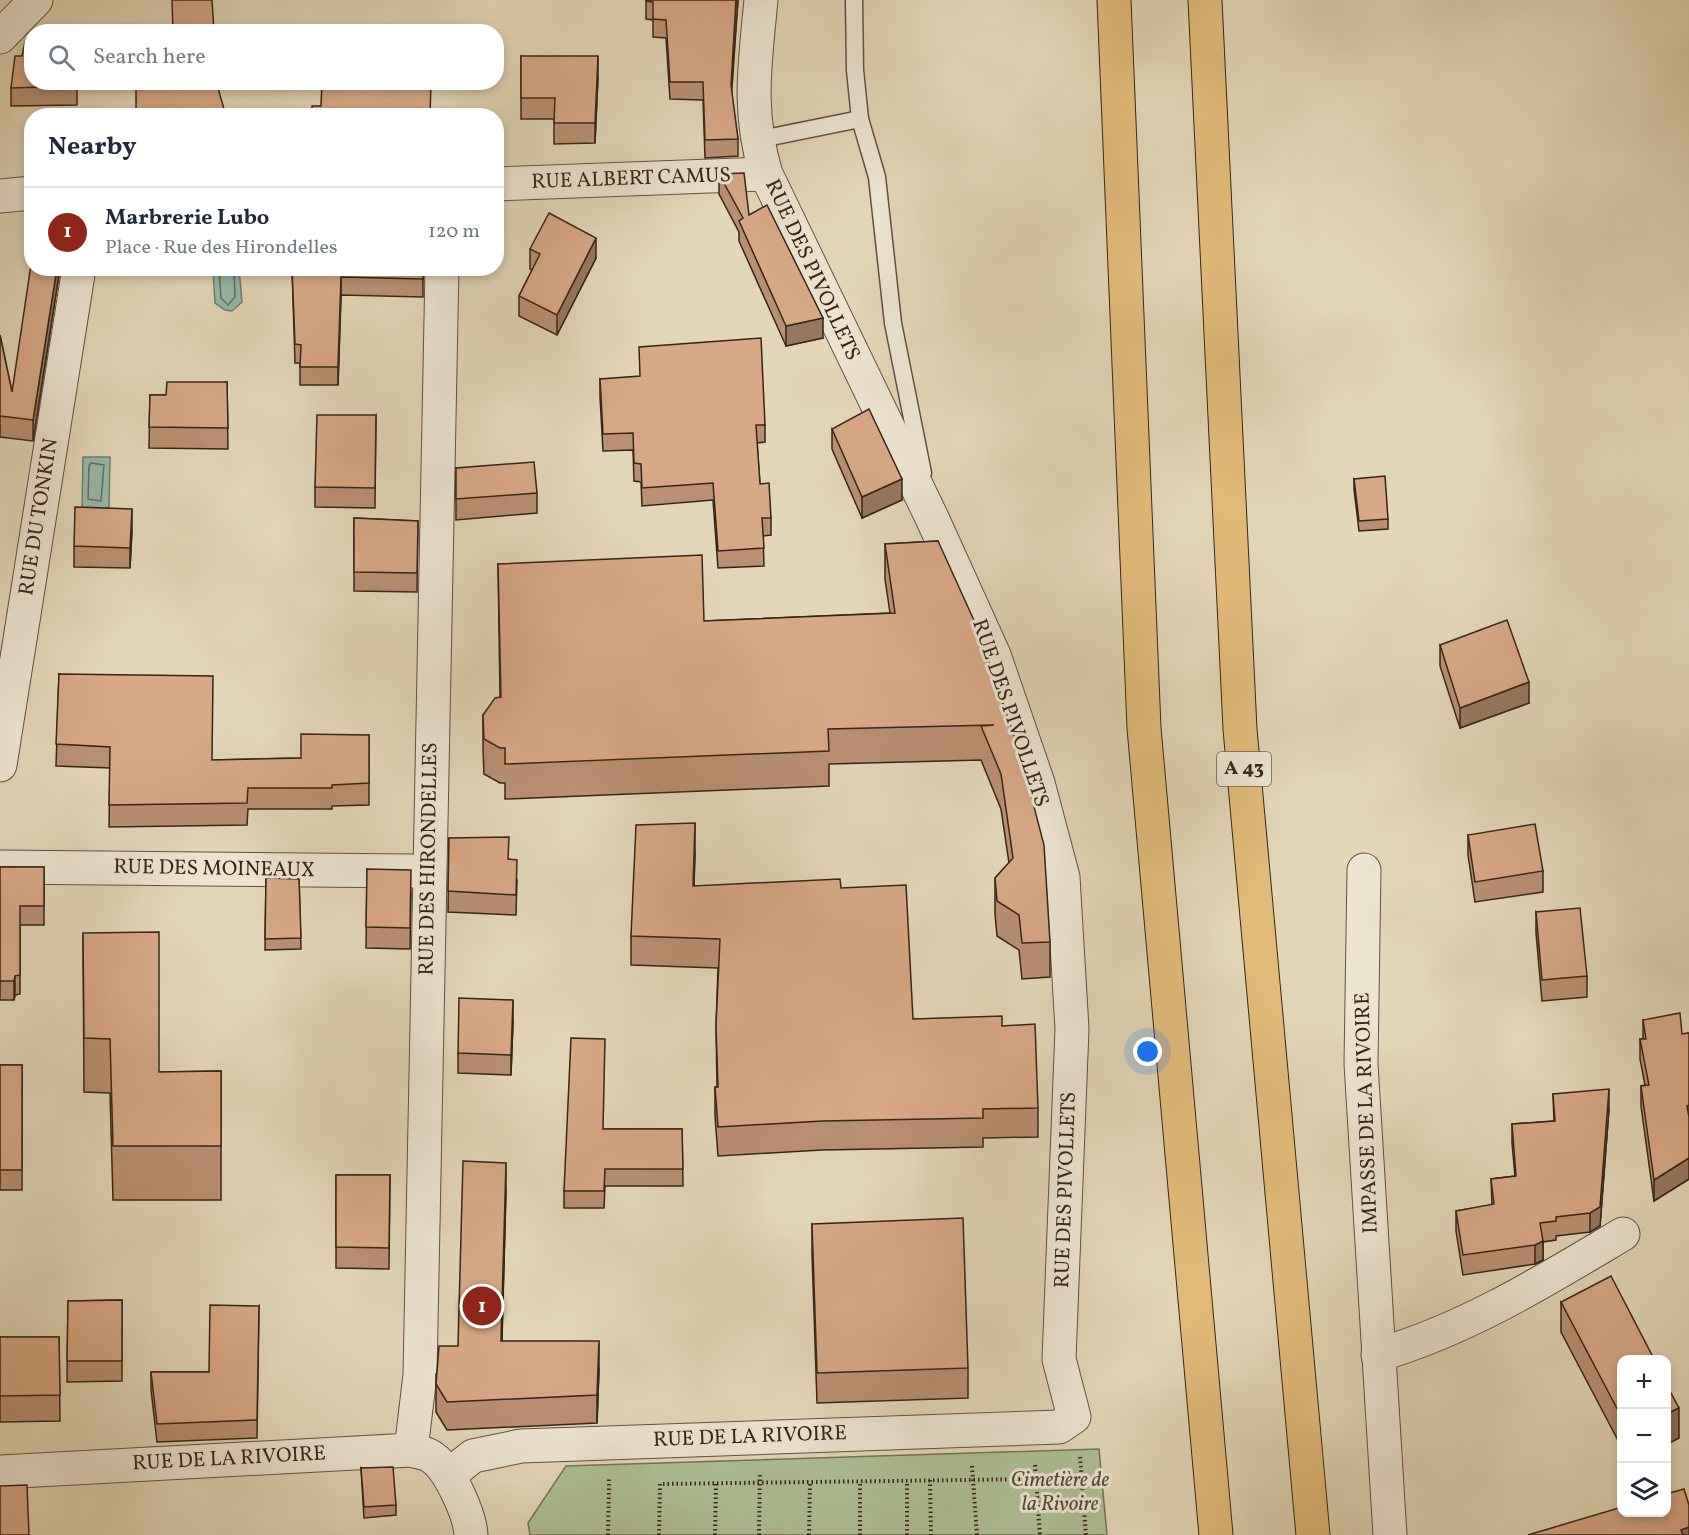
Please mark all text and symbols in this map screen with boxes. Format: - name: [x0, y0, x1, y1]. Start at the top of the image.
- search box: [24, 24, 504, 90]
- icon: search: [45, 41, 78, 74]
- text: Search here: [93, 42, 206, 73]
- text: Nearby: [48, 129, 137, 165]
- street label: RUE ALBERT CAMUS: [531, 161, 731, 197]
- street label: RUE DES PIVOLLETS: [757, 175, 867, 365]
- text: Marbrerie Lubo: [105, 203, 269, 234]
- text: 1: [63, 218, 72, 246]
- text: 120 m: [428, 218, 480, 246]
- text: Place · Rue des Hirondelles: [105, 234, 337, 262]
- street label: RUE DU TONKIN: [12, 436, 66, 598]
- street label: RUE DES PIVOLLETS: [964, 615, 1056, 811]
- street label: RUE DES HIRONDELLES: [412, 742, 446, 976]
- road number: A 43: [1217, 752, 1271, 786]
- street label: RUE DES MOINEAUX: [113, 853, 315, 885]
- street label: IMPASSE DE LA RIVOIRE: [1348, 992, 1386, 1234]
- your location: [1133, 1037, 1162, 1066]
- street label: RUE DES PIVOLLETS: [1048, 1091, 1084, 1289]
- pin: 1: [462, 1284, 502, 1328]
- map controls: [1617, 1355, 1671, 1517]
- button: +: [1617, 1355, 1671, 1409]
- button: −: [1617, 1409, 1671, 1463]
- street label: RUE DE LA RIVOIRE: [653, 1419, 847, 1455]
- street label: RUE DE LA RIVOIRE: [131, 1439, 327, 1479]
- button: layers: [1617, 1463, 1671, 1517]
- park label: Cimetière de la Rivoire: [1011, 1466, 1110, 1519]

